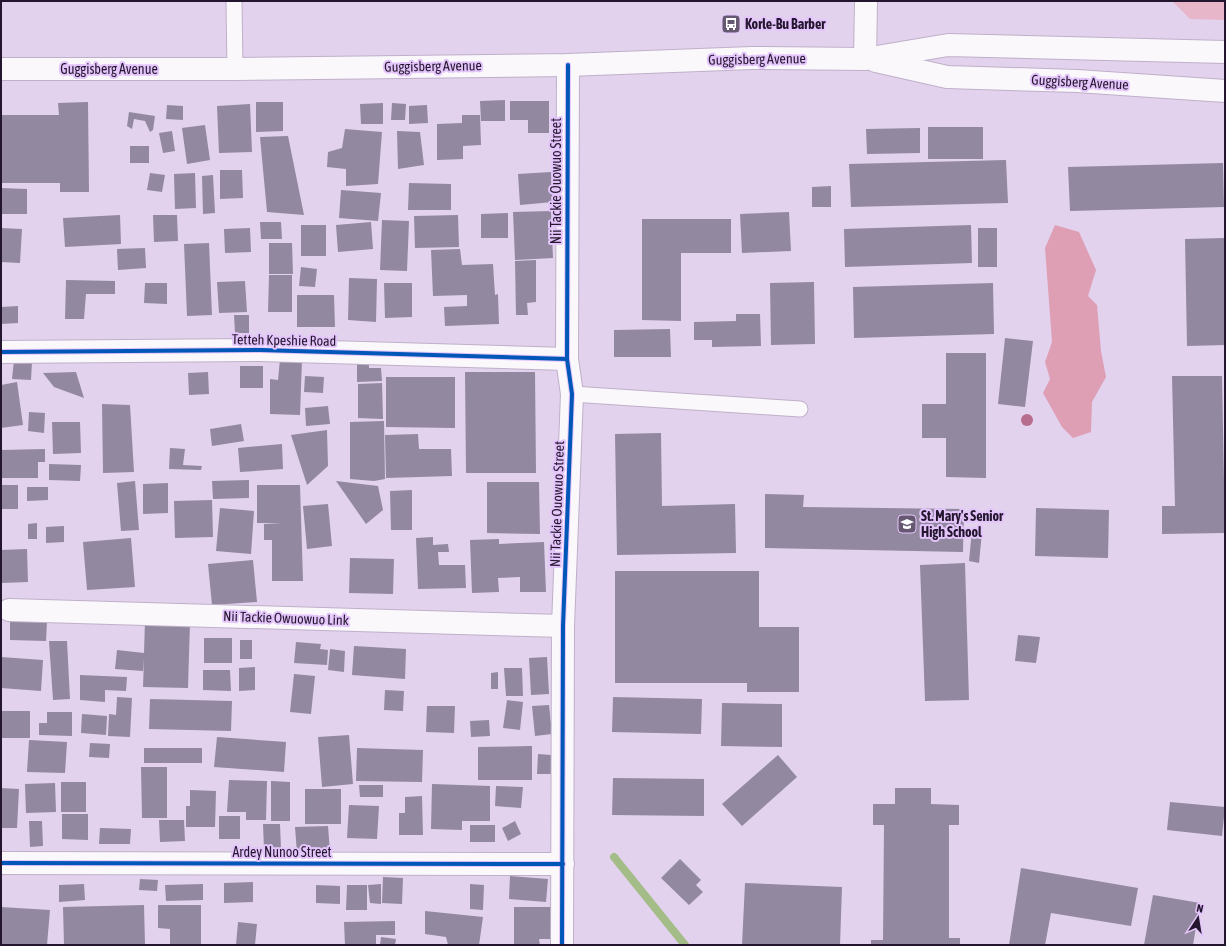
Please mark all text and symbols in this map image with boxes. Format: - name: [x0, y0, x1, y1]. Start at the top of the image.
- bus stop icon: Korle-Bu Barber: [720, 13, 742, 35]
- place label: Korle-Bu Barber: [745, 16, 826, 32]
- street label: Guggisberg Avenue: [708, 50, 806, 68]
- street label: Guggisberg Avenue: [384, 57, 482, 75]
- street label: Guggisberg Avenue: [60, 61, 158, 77]
- street label: Guggisberg Avenue: [1031, 71, 1129, 93]
- street label: Nii Tackie Ouowuo Street: [548, 118, 564, 244]
- street label: Tetteh Kpeshie Road: [232, 331, 336, 349]
- street label: Nii Tackie Ouowuo Street: [547, 441, 567, 567]
- place label: St. Mary's Senior High School: [921, 508, 1004, 540]
- school or university icon: St. Mary's Senior High School: [896, 513, 918, 535]
- street label: Nii Tackie Owuowuo Link: [223, 608, 349, 628]
- street label: Ardey Nunoo Street: [232, 844, 332, 860]
- north arrow: [1178, 898, 1218, 938]
- text: N: [1196, 902, 1205, 915]

